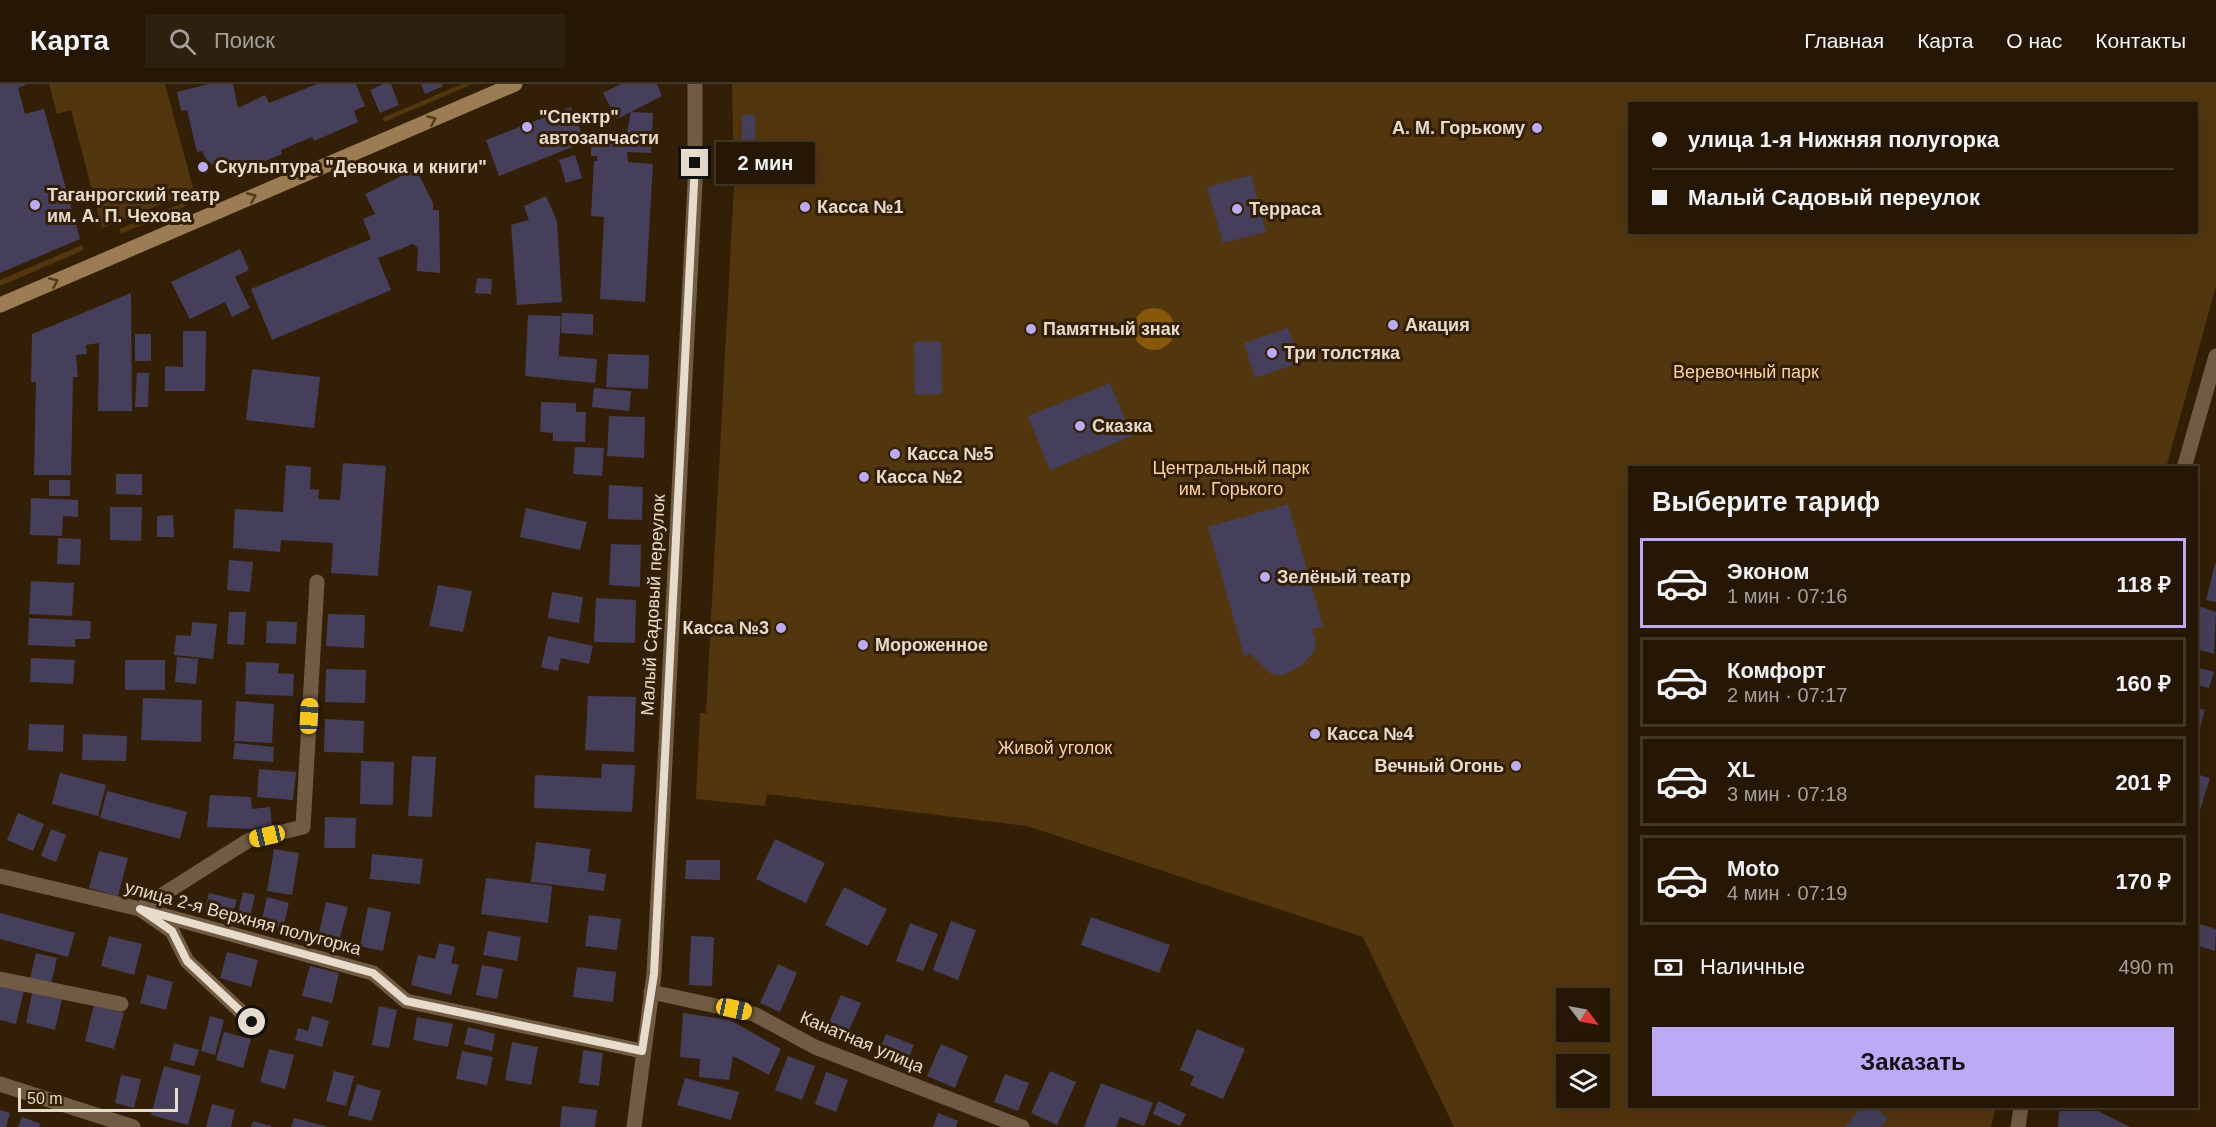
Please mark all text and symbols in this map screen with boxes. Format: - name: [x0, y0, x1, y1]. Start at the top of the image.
- search box: [145, 14, 565, 68]
- text: Карта: [30, 25, 109, 56]
- icon: search: [166, 25, 199, 58]
- text: Поиск: [214, 28, 275, 53]
- text: Главная: [1804, 29, 1884, 52]
- text: Карта: [1917, 29, 1973, 52]
- text: О нас: [2006, 29, 2062, 52]
- text: Контакты: [2095, 29, 2186, 52]
- place label: "Спектр" автозапчасти: [539, 107, 659, 148]
- one-way arrow: [425, 115, 436, 127]
- place label: А. М. Горькому: [1392, 118, 1525, 138]
- marker: "Спектр" автозапчасти: [520, 120, 534, 134]
- marker: А. М. Горькому: [1530, 121, 1544, 135]
- text: улица 1-я Нижняя полугорка: [1688, 127, 1999, 152]
- callout: 2 мин: [716, 142, 815, 184]
- route end: [681, 149, 708, 176]
- text: 2 мин: [738, 152, 793, 174]
- place label: Скульптура "Девочка и книги": [215, 157, 487, 177]
- marker: Скульптура "Девочка и книги": [196, 160, 210, 174]
- place label: Таганрогский театр им. А. П. Чехова: [47, 185, 220, 226]
- text: Малый Садовый переулок: [1688, 185, 1980, 210]
- one-way arrow: [246, 192, 257, 204]
- place label: Касса №1: [817, 197, 904, 217]
- marker: Таганрогский театр им. А. П. Чехова: [28, 198, 42, 212]
- place label: Терраса: [1249, 199, 1322, 219]
- marker: Касса №1: [798, 200, 812, 214]
- marker: Терраса: [1230, 202, 1244, 216]
- one-way arrow: [47, 277, 58, 289]
- place label: Акация: [1405, 315, 1470, 335]
- marker: Акация: [1386, 318, 1400, 332]
- place label: Памятный знак: [1043, 319, 1181, 339]
- marker: Памятный знак: [1024, 322, 1038, 336]
- place label: Три толстяка: [1284, 343, 1401, 363]
- marker: Три толстяка: [1265, 346, 1279, 360]
- park label: Веревочный парк: [1673, 362, 1819, 382]
- place label: Сказка: [1092, 416, 1153, 436]
- marker: Сказка: [1073, 419, 1087, 433]
- place label: Касса №5: [907, 444, 994, 464]
- marker: Касса №5: [888, 447, 902, 461]
- park label: Центральный парк им. Горького: [1153, 458, 1310, 499]
- place label: Касса №2: [876, 467, 963, 487]
- marker: Касса №2: [857, 470, 871, 484]
- text: Выберите тариф: [1652, 487, 1880, 517]
- street label: Малый Садовый переулок: [637, 494, 669, 716]
- icon: car: [1655, 556, 1709, 610]
- text: Эконом: [1727, 559, 1810, 584]
- place label: Зелёный театр: [1277, 567, 1411, 587]
- marker: Зелёный театр: [1258, 570, 1272, 584]
- text: 118 ₽: [2117, 572, 2171, 597]
- text: 1 мин · 07:16: [1727, 585, 1847, 607]
- place label: Касса №3: [682, 618, 769, 638]
- marker: Касса №3: [774, 621, 788, 635]
- place label: Мороженное: [875, 635, 988, 655]
- marker: Мороженное: [856, 638, 870, 652]
- icon: car: [1655, 655, 1709, 709]
- text: Комфорт: [1727, 658, 1826, 683]
- text: 160 ₽: [2115, 671, 2171, 696]
- text: 2 мин · 07:17: [1727, 684, 1847, 706]
- car: [299, 698, 319, 734]
- place label: Касса №4: [1327, 724, 1414, 744]
- marker: Касса №4: [1308, 727, 1322, 741]
- park label: Живой уголок: [998, 738, 1112, 758]
- icon: car: [1655, 754, 1709, 808]
- place label: Вечный Огонь: [1374, 756, 1504, 776]
- text: XL: [1727, 757, 1755, 782]
- marker: Вечный Огонь: [1509, 759, 1523, 773]
- text: 201 ₽: [2115, 770, 2171, 795]
- text: 3 мин · 07:18: [1727, 783, 1847, 805]
- car: [247, 823, 287, 849]
- icon: car: [1655, 853, 1709, 907]
- text: Moto: [1727, 856, 1780, 881]
- text: 170 ₽: [2115, 869, 2171, 894]
- street label: улица 2-я Верхняя полугорка: [123, 877, 364, 959]
- text: 4 мин · 07:19: [1727, 882, 1847, 904]
- icon: cash: [1652, 951, 1685, 984]
- text: Наличные: [1700, 954, 1805, 979]
- text: 490 m: [2118, 956, 2174, 978]
- north arrow: [1556, 988, 1610, 1042]
- map controls: [1556, 988, 1610, 1108]
- car: [715, 996, 753, 1022]
- street label: Канатная улица: [797, 1007, 928, 1077]
- route start: [238, 1008, 265, 1035]
- button: Заказать: [1652, 1027, 2174, 1096]
- button: layers: [1556, 1054, 1610, 1108]
- scale bar: [18, 1085, 178, 1112]
- text: 50 m: [27, 1090, 63, 1107]

